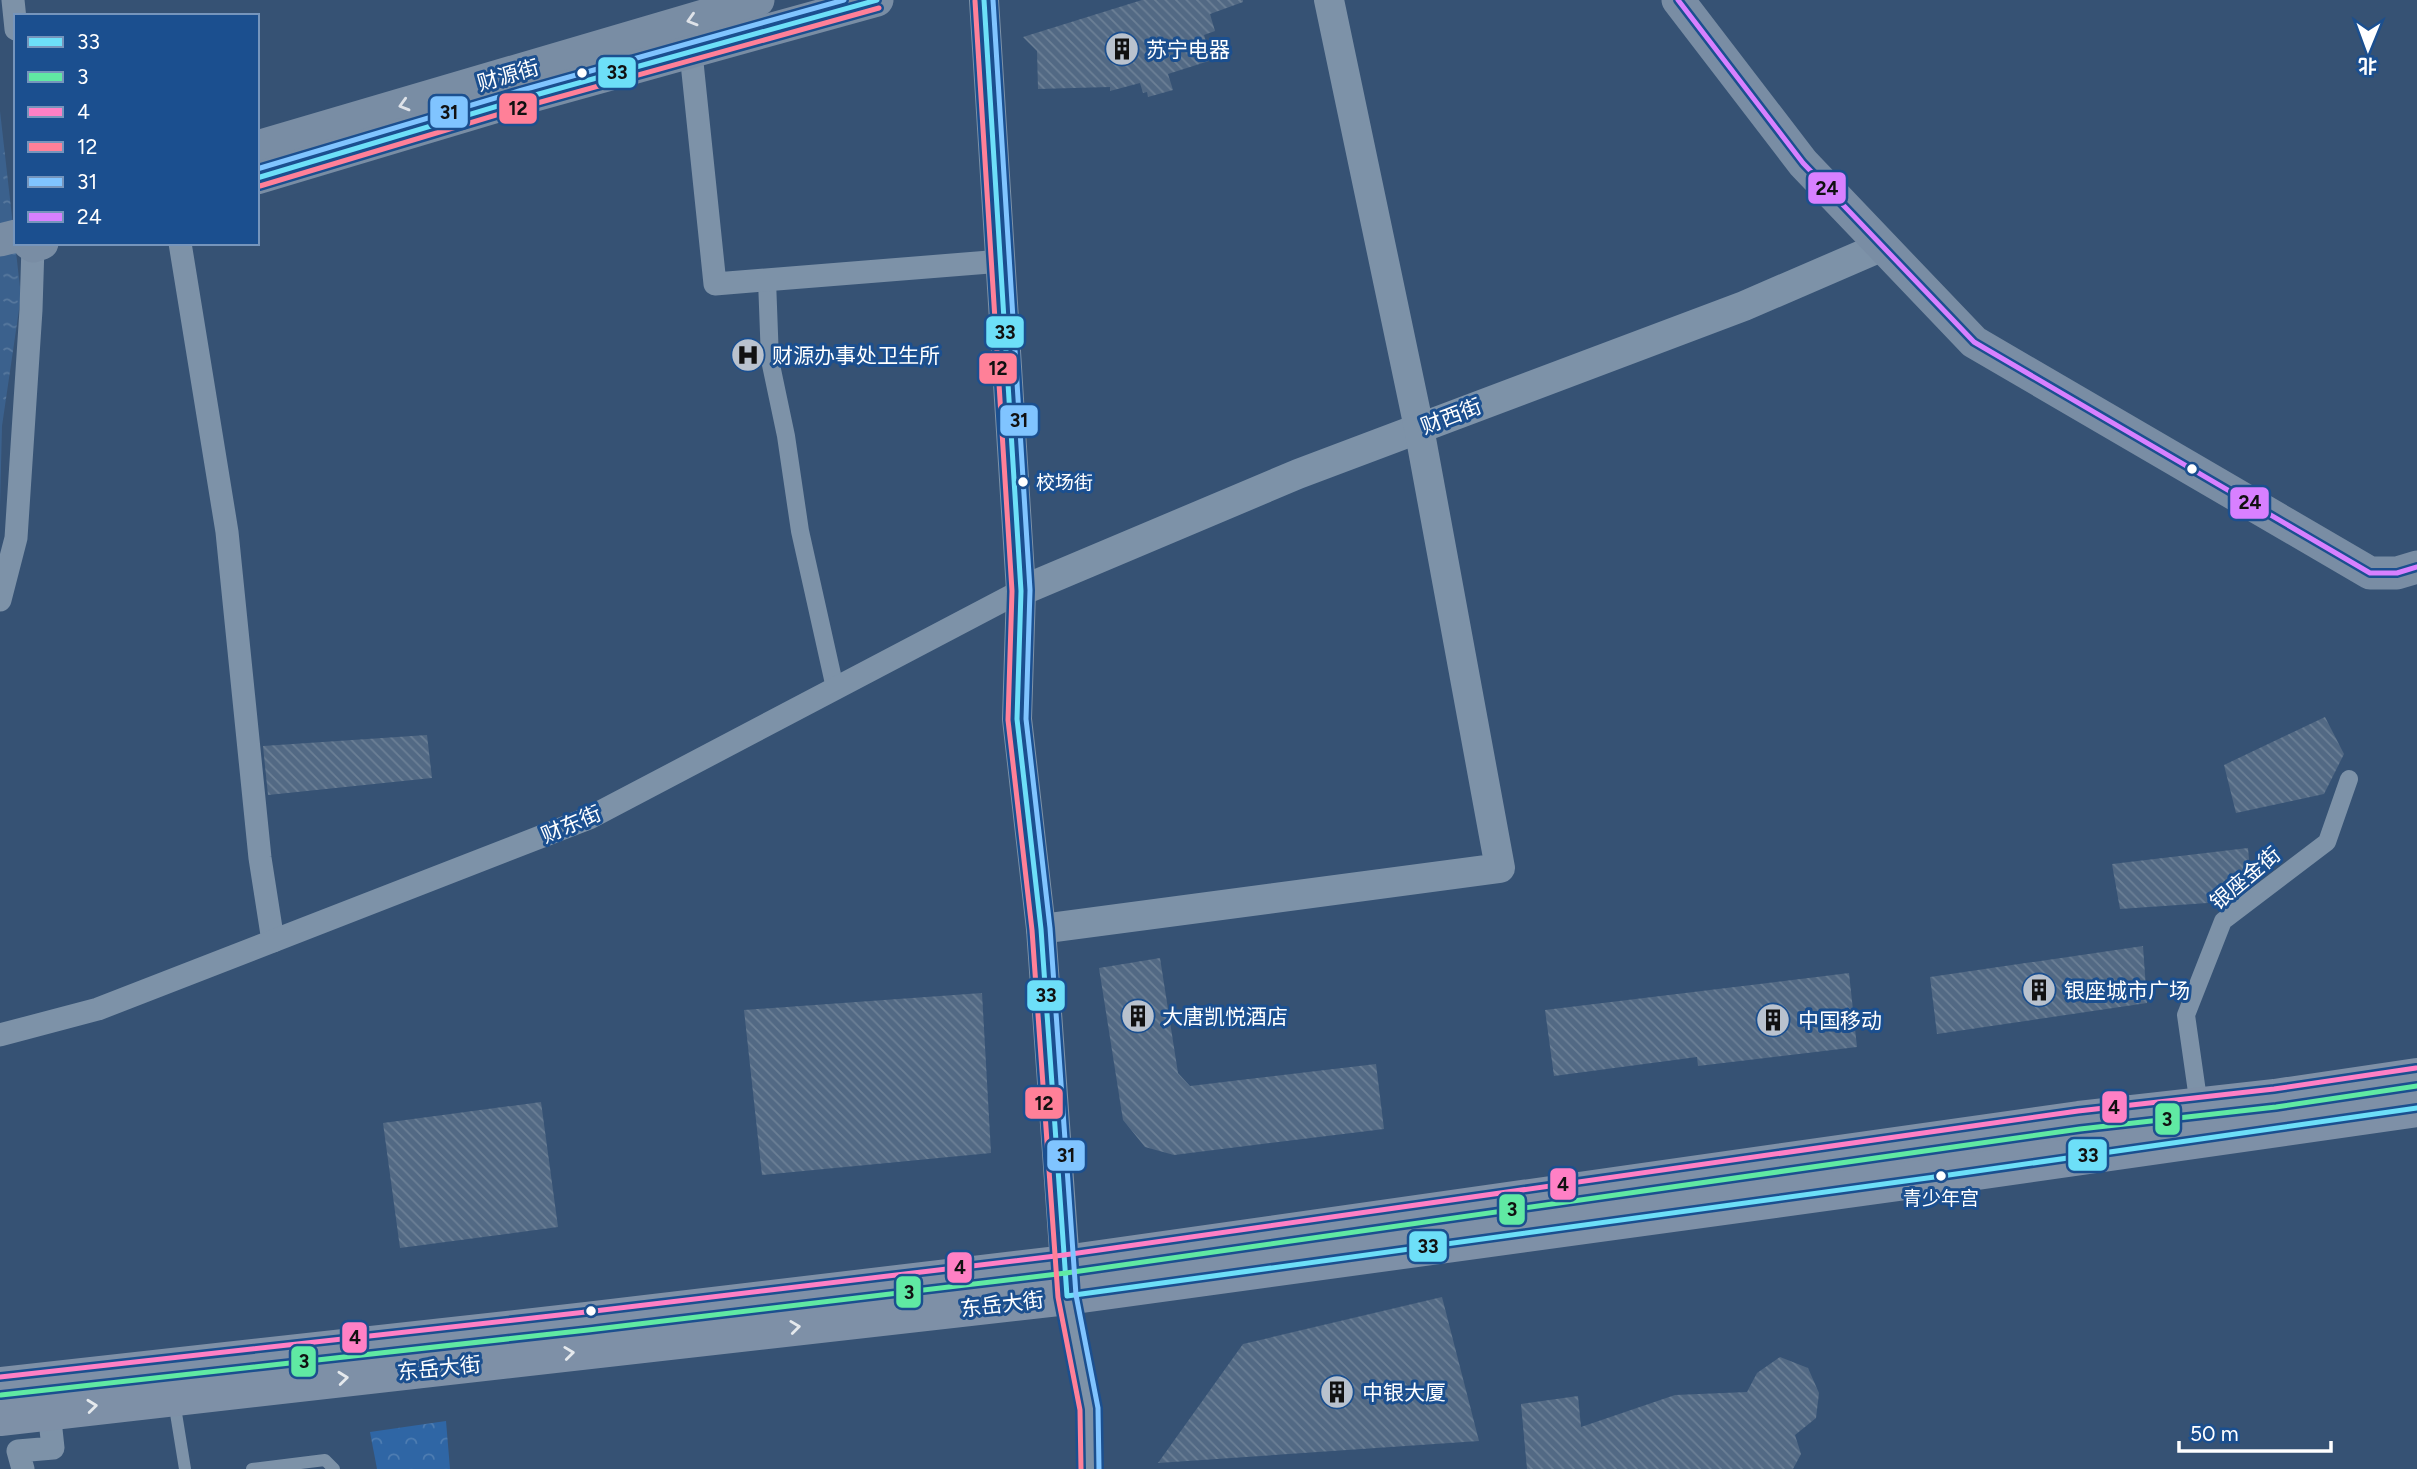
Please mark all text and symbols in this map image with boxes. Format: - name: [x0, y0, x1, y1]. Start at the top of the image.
- one-way arrow: [687, 11, 699, 26]
- legend: [14, 14, 259, 245]
- north arrow: [2333, 14, 2403, 84]
- text: 33: [77, 29, 100, 54]
- building icon: 苏宁电器: [1103, 30, 1141, 68]
- place label: 苏宁电器: [1146, 37, 1230, 62]
- street label: 财源街: [474, 54, 542, 96]
- text: 北: [2358, 54, 2377, 77]
- line badge: 33: [597, 56, 637, 89]
- text: 33: [606, 61, 628, 84]
- text: 3: [77, 64, 88, 89]
- unlabelled marker: [575, 66, 589, 80]
- line badge: 12: [498, 92, 538, 125]
- line badge: 31: [429, 95, 469, 129]
- one-way arrow: [398, 96, 410, 111]
- text: 12: [508, 97, 528, 120]
- text: 4: [77, 99, 90, 124]
- text: 31: [440, 101, 458, 124]
- text: 12: [77, 134, 97, 159]
- text: 31: [77, 169, 97, 194]
- line badge: 24: [1807, 171, 1847, 205]
- text: 24: [1815, 177, 1839, 200]
- text: 24: [77, 204, 102, 229]
- line badge: 33: [985, 315, 1025, 349]
- text: 33: [994, 321, 1016, 344]
- hospital icon: 财源办事处卫生所: [729, 336, 767, 374]
- place label: 财源办事处卫生所: [772, 343, 940, 368]
- line badge: 12: [978, 352, 1018, 385]
- text: 12: [988, 357, 1008, 380]
- street label: 财西街: [1417, 393, 1485, 439]
- line badge: 31: [999, 404, 1039, 437]
- text: 31: [1010, 409, 1028, 432]
- unlabelled marker: [2185, 462, 2199, 476]
- place label: 校场街: [1036, 471, 1093, 494]
- marker: 校场街: [1016, 475, 1030, 489]
- line badge: 24: [2229, 486, 2270, 520]
- text: 24: [2238, 491, 2262, 514]
- street label: 财东街: [537, 800, 605, 848]
- street label: 银座金街: [2205, 841, 2285, 915]
- building icon: 银座城市广场: [2020, 971, 2058, 1009]
- place label: 银座城市广场: [2064, 978, 2190, 1003]
- line badge: 33: [1026, 979, 1066, 1012]
- text: 33: [1035, 984, 1057, 1007]
- building icon: 大唐凯悦酒店: [1119, 997, 1157, 1035]
- building icon: 中国移动: [1754, 1001, 1792, 1039]
- place label: 大唐凯悦酒店: [1162, 1004, 1288, 1029]
- place label: 中国移动: [1798, 1008, 1882, 1033]
- line badge: 12: [1024, 1086, 1064, 1120]
- line badge: 4: [2101, 1090, 2128, 1124]
- text: 12: [1034, 1092, 1054, 1115]
- text: 4: [2108, 1096, 2120, 1119]
- line badge: 3: [2154, 1102, 2181, 1136]
- text: 3: [2162, 1108, 2172, 1131]
- line badge: 33: [2067, 1138, 2108, 1172]
- line badge: 31: [1046, 1139, 1086, 1172]
- text: 31: [1057, 1144, 1075, 1167]
- text: 33: [2077, 1144, 2099, 1167]
- line badge: 4: [1549, 1167, 1577, 1201]
- marker: 青少年宫: [1934, 1169, 1948, 1183]
- text: 4: [1557, 1173, 1569, 1196]
- place label: 青少年宫: [1903, 1187, 1979, 1210]
- line badge: 3: [1498, 1193, 1526, 1226]
- text: 3: [1507, 1198, 1517, 1221]
- line badge: 33: [1408, 1230, 1448, 1263]
- text: 33: [1417, 1235, 1439, 1258]
- line badge: 4: [946, 1251, 973, 1284]
- text: 4: [954, 1256, 966, 1279]
- line badge: 3: [895, 1275, 922, 1309]
- text: 3: [904, 1281, 914, 1304]
- street label: 东岳大街: [959, 1286, 1045, 1322]
- unlabelled marker: [584, 1304, 598, 1318]
- one-way arrow: [789, 1320, 801, 1335]
- line badge: 4: [341, 1321, 368, 1354]
- text: 4: [349, 1326, 361, 1349]
- line badge: 3: [290, 1345, 317, 1378]
- one-way arrow: [563, 1346, 575, 1361]
- text: 3: [299, 1350, 309, 1373]
- street label: 东岳大街: [396, 1351, 482, 1385]
- one-way arrow: [337, 1371, 348, 1386]
- building icon: 中银大厦: [1318, 1373, 1356, 1411]
- place label: 中银大厦: [1362, 1380, 1446, 1405]
- one-way arrow: [86, 1398, 98, 1413]
- scale bar: [2179, 1410, 2331, 1454]
- text: 50 m: [2190, 1421, 2239, 1446]

